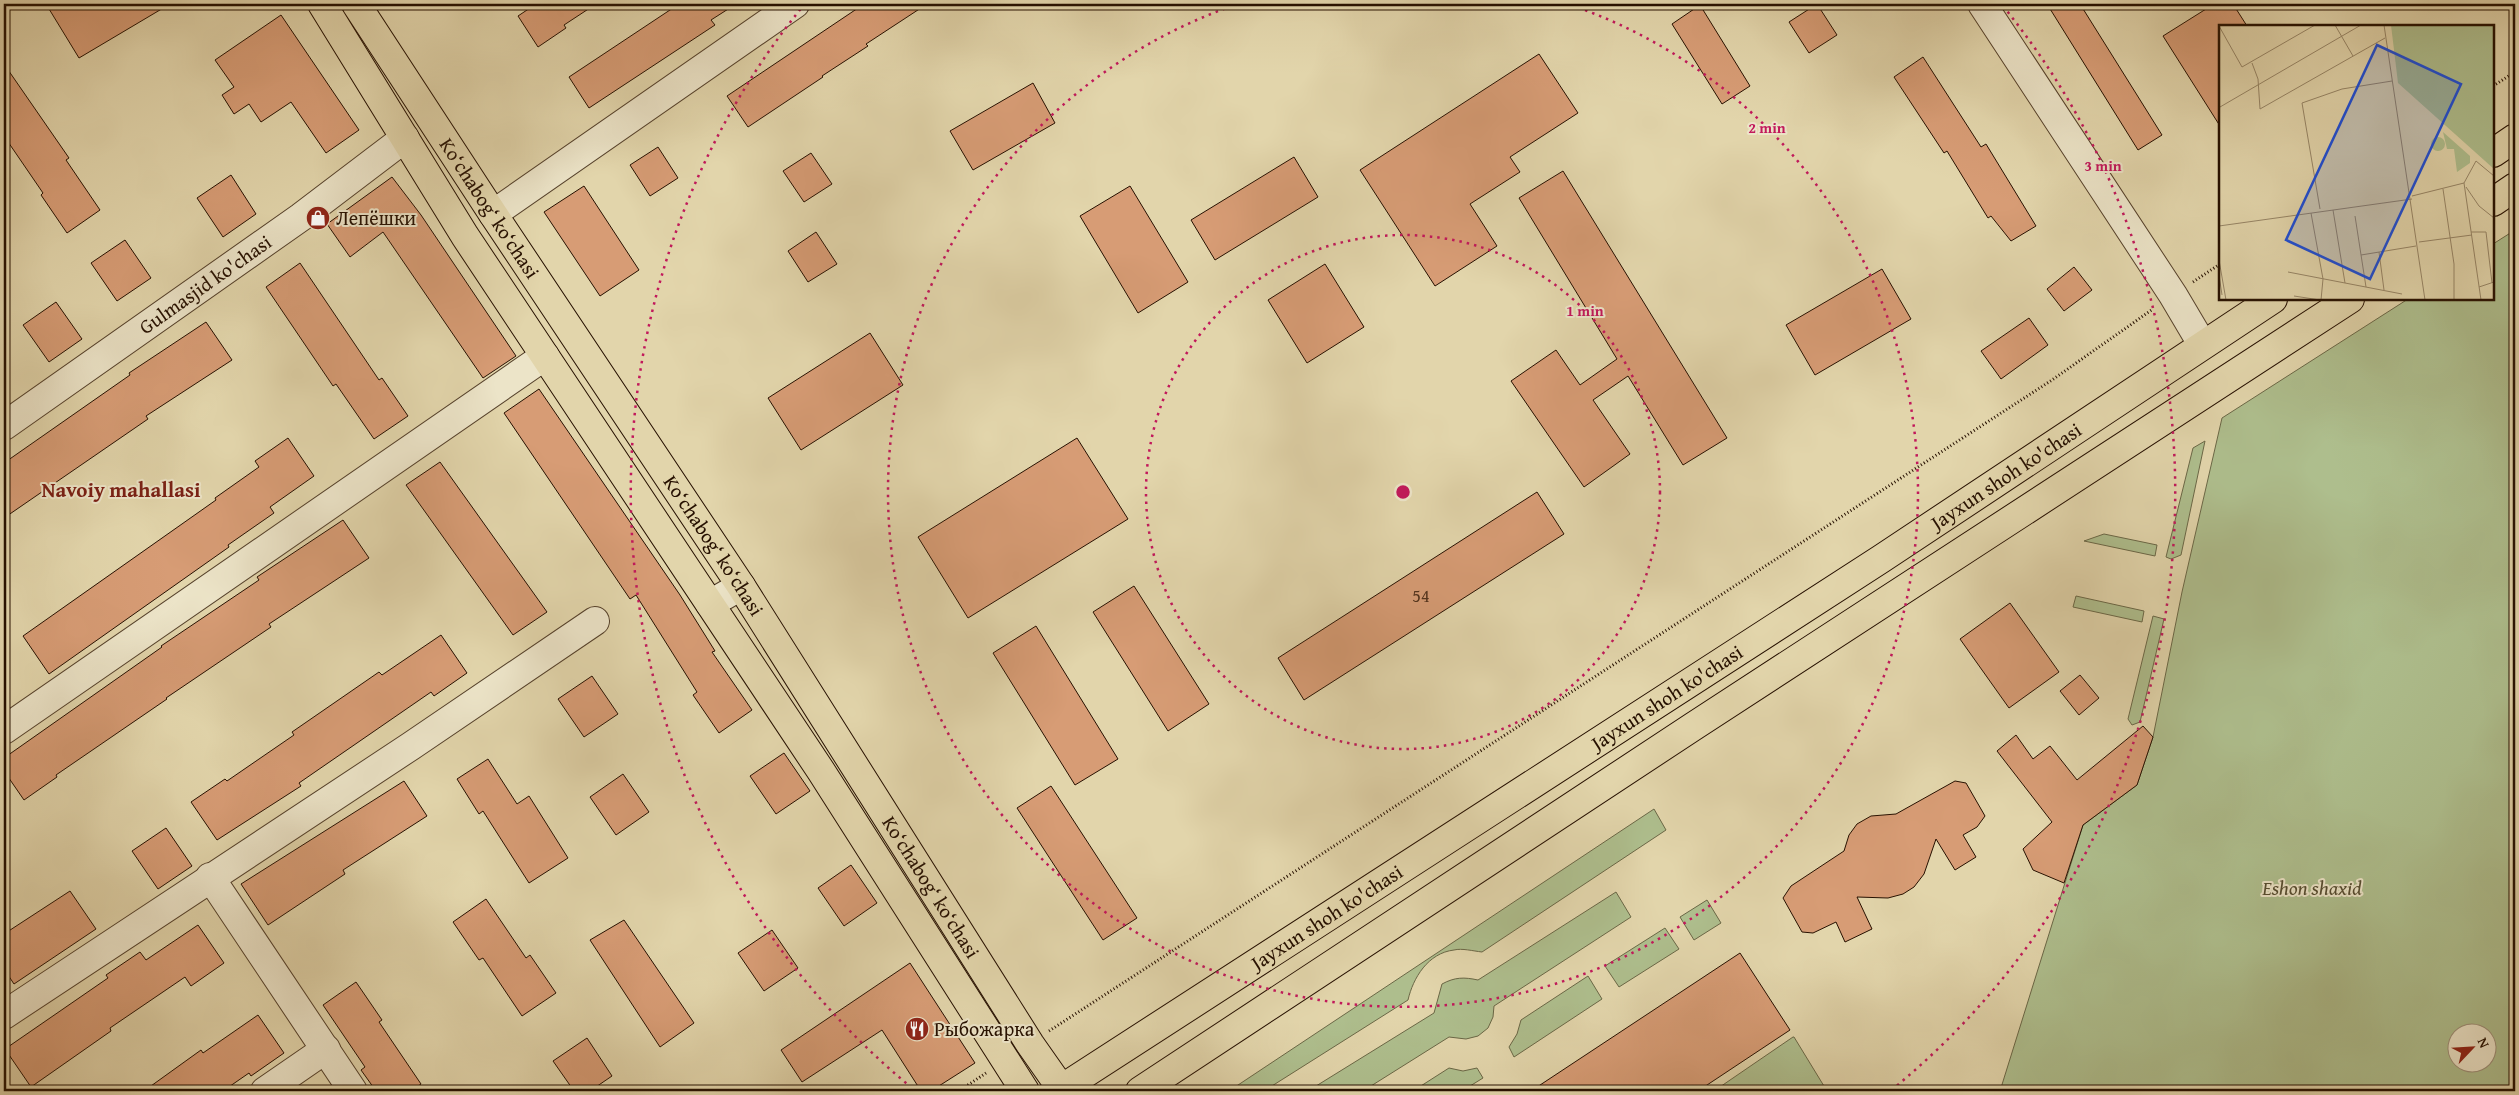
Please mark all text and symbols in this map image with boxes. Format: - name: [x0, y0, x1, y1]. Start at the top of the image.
- inset map: [2219, 25, 2494, 300]
- text: 2 min: [1748, 117, 1786, 138]
- street label: Ko‘chabog‘ ko‘chasi: [433, 132, 547, 284]
- text: 3 min: [2084, 155, 2122, 176]
- place label: Лепёшки: [336, 203, 416, 232]
- shop icon: Лепёшки: [305, 205, 331, 231]
- street label: Gulmasjid ko'chasi: [133, 227, 277, 341]
- text: 1 min: [1566, 300, 1604, 321]
- street label: Jayxun shoh ko'chasi: [1922, 415, 2087, 538]
- street label: Ko‘chabog‘ ko‘chasi: [657, 469, 771, 622]
- district label: Navoiy mahallasi: [41, 474, 201, 505]
- centre of rings: [1394, 483, 1412, 501]
- house number: 54: [1412, 582, 1430, 609]
- street label: Jayxun shoh ko'chasi: [1583, 637, 1748, 758]
- street label: Ko‘chabog‘ ko‘chasi: [876, 810, 988, 964]
- street label: Jayxun shoh ko'chasi: [1242, 857, 1408, 978]
- park label: Eshon shaxid: [2261, 873, 2362, 902]
- place label: Рыбожарка: [934, 1014, 1035, 1043]
- restaurant icon: Рыбожарка: [904, 1016, 930, 1042]
- north arrow: [2446, 1022, 2496, 1072]
- text: N: [2473, 1034, 2495, 1052]

